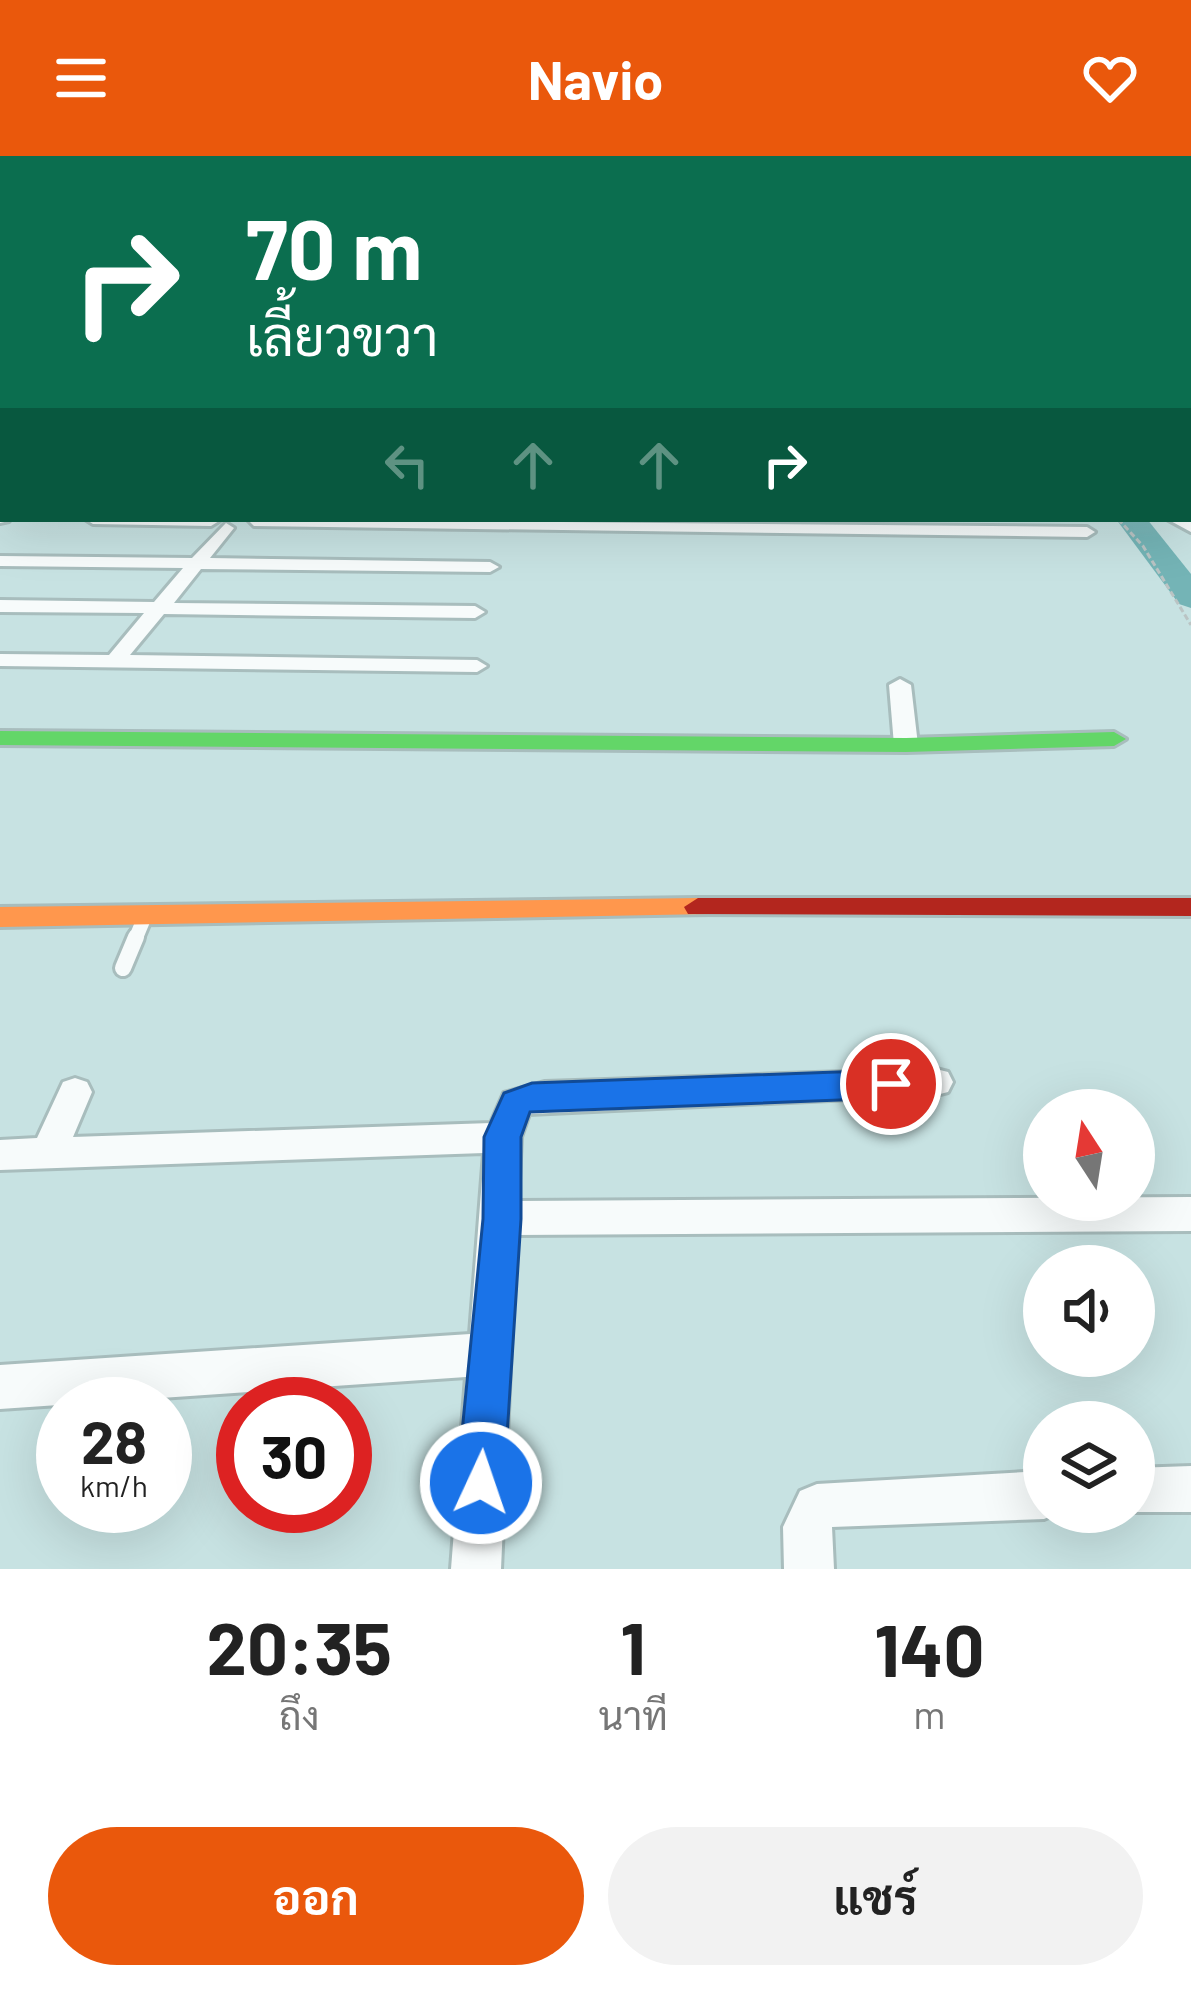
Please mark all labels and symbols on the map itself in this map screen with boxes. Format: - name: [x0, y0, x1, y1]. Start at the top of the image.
- pin: [840, 1033, 942, 1135]
- north arrow: [1023, 1089, 1155, 1221]
- speed limit sign: 30: [216, 1377, 372, 1533]
- position arrow: [418, 1420, 544, 1546]

